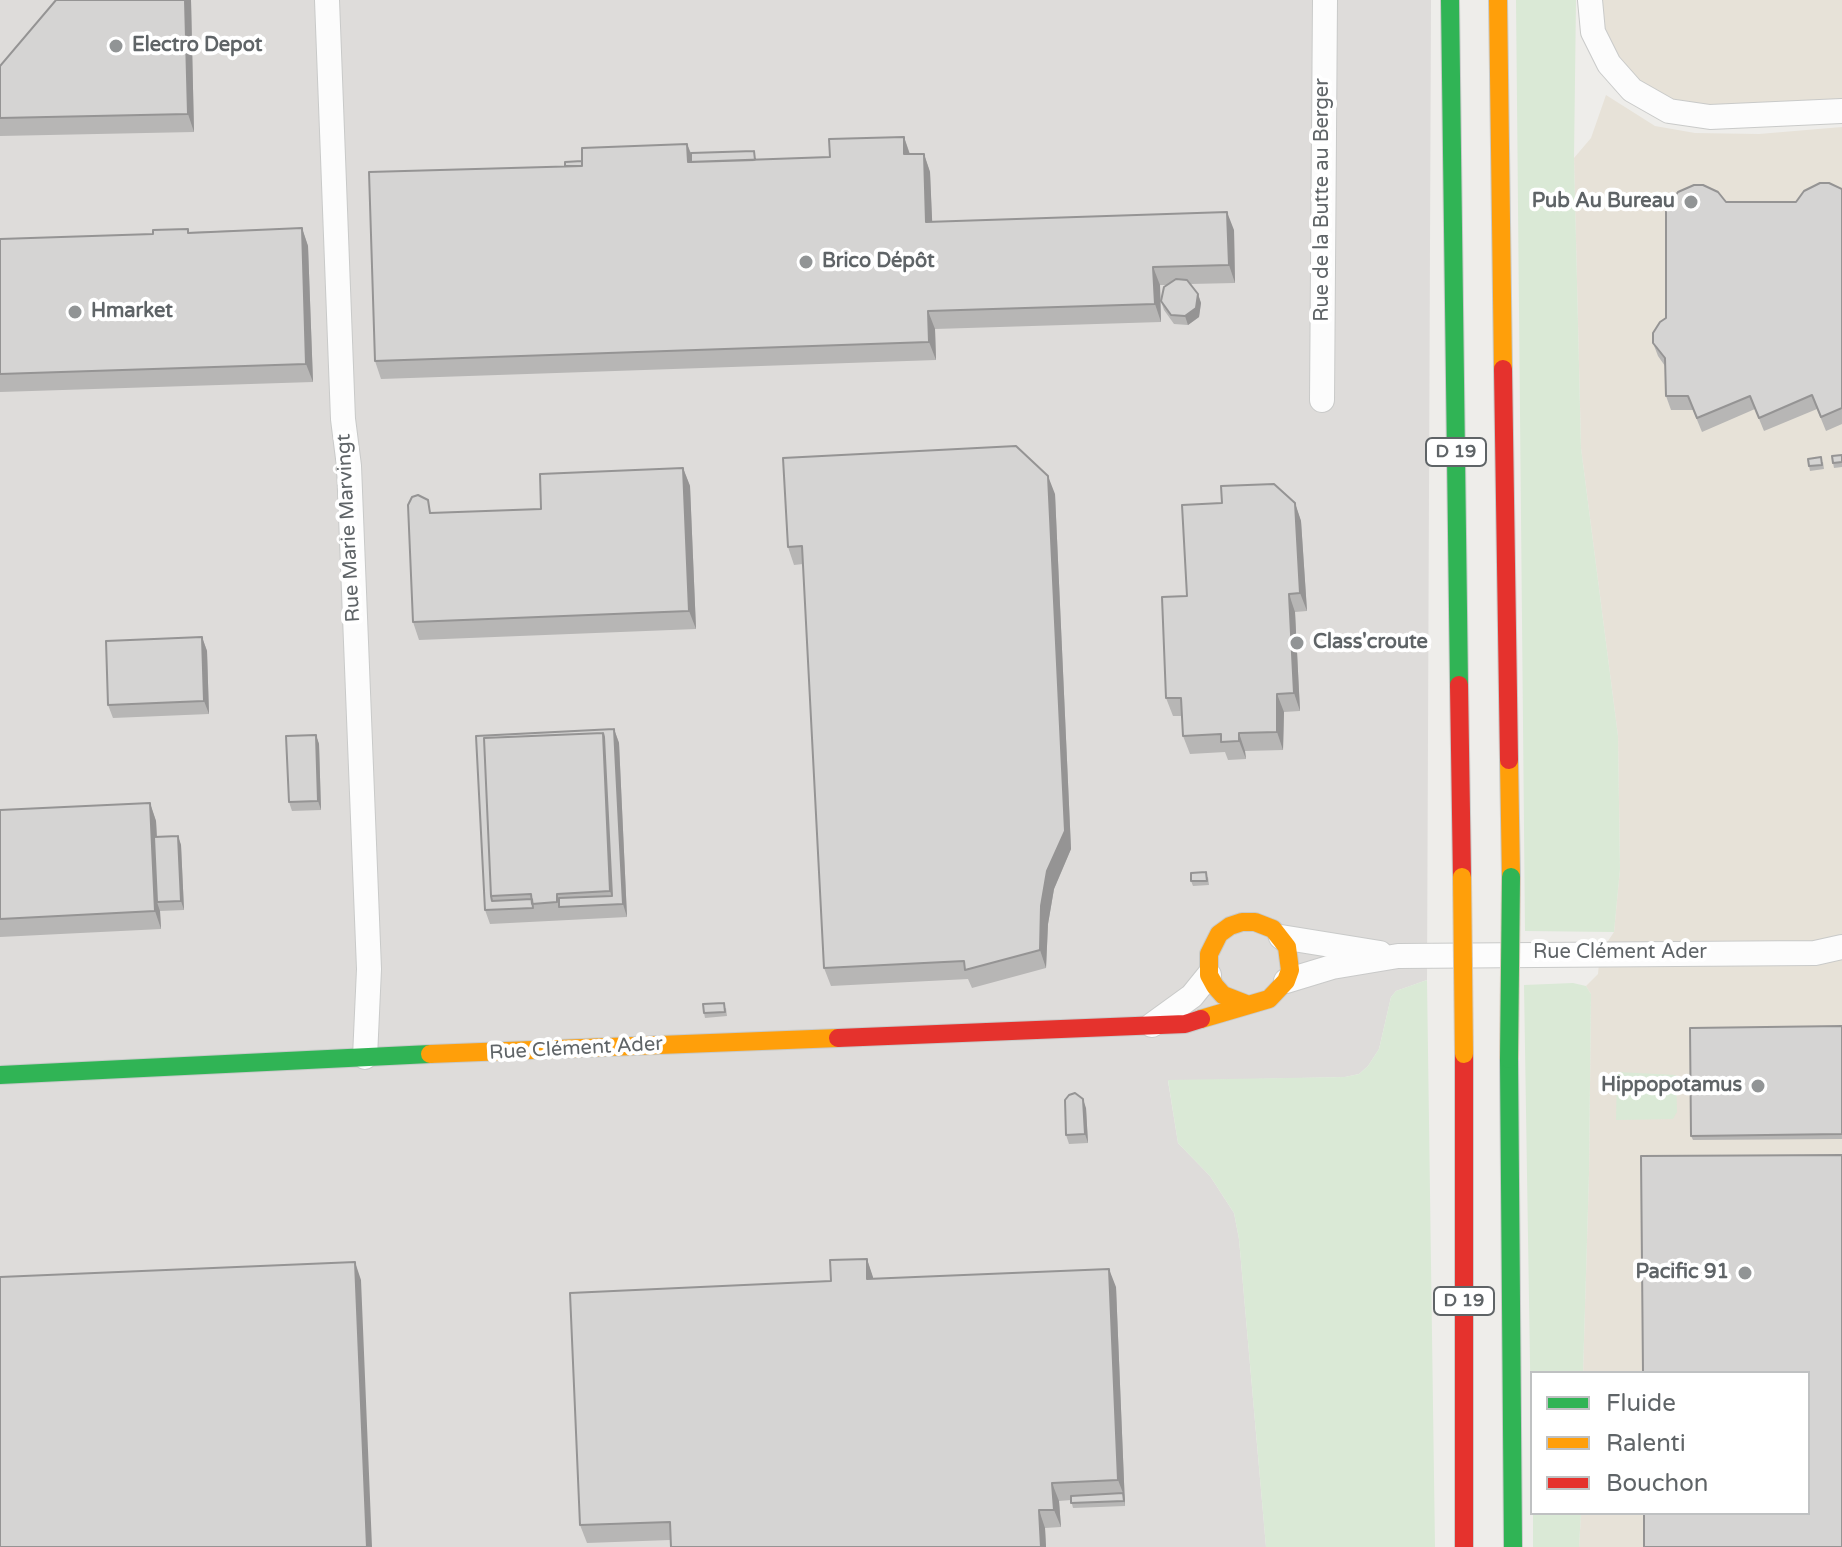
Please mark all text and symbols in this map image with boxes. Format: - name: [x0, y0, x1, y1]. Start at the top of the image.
- place label: Electro Depot: [132, 34, 262, 58]
- marker: Electro Depot: [107, 37, 125, 55]
- street label: Rue de la Butte au Berger: [1311, 78, 1335, 322]
- place label: Pub Au Bureau: [1532, 190, 1675, 214]
- marker: Pub Au Bureau: [1682, 193, 1700, 211]
- place label: Brico Dépôt: [822, 250, 935, 274]
- marker: Brico Dépôt: [797, 253, 815, 271]
- place label: Hmarket: [91, 300, 173, 324]
- marker: Hmarket: [66, 303, 84, 321]
- street label: Rue Marie Marvingt: [332, 433, 366, 623]
- road number: D 19: [1426, 438, 1486, 466]
- place label: Class'croute: [1313, 631, 1428, 655]
- marker: Class'croute: [1288, 634, 1306, 652]
- street label: Rue Clément Ader: [1533, 941, 1707, 965]
- street label: Rue Clément Ader: [489, 1032, 663, 1066]
- place label: Hippopotamus: [1601, 1074, 1742, 1098]
- marker: Hippopotamus: [1749, 1077, 1767, 1095]
- place label: Pacific 91: [1635, 1261, 1729, 1285]
- marker: Pacific 91: [1736, 1264, 1754, 1282]
- road number: D 19: [1434, 1287, 1494, 1315]
- legend: [1530, 1371, 1810, 1515]
- text: Fluide: [1606, 1389, 1676, 1418]
- text: Ralenti: [1606, 1429, 1686, 1458]
- text: Bouchon: [1606, 1469, 1708, 1498]

